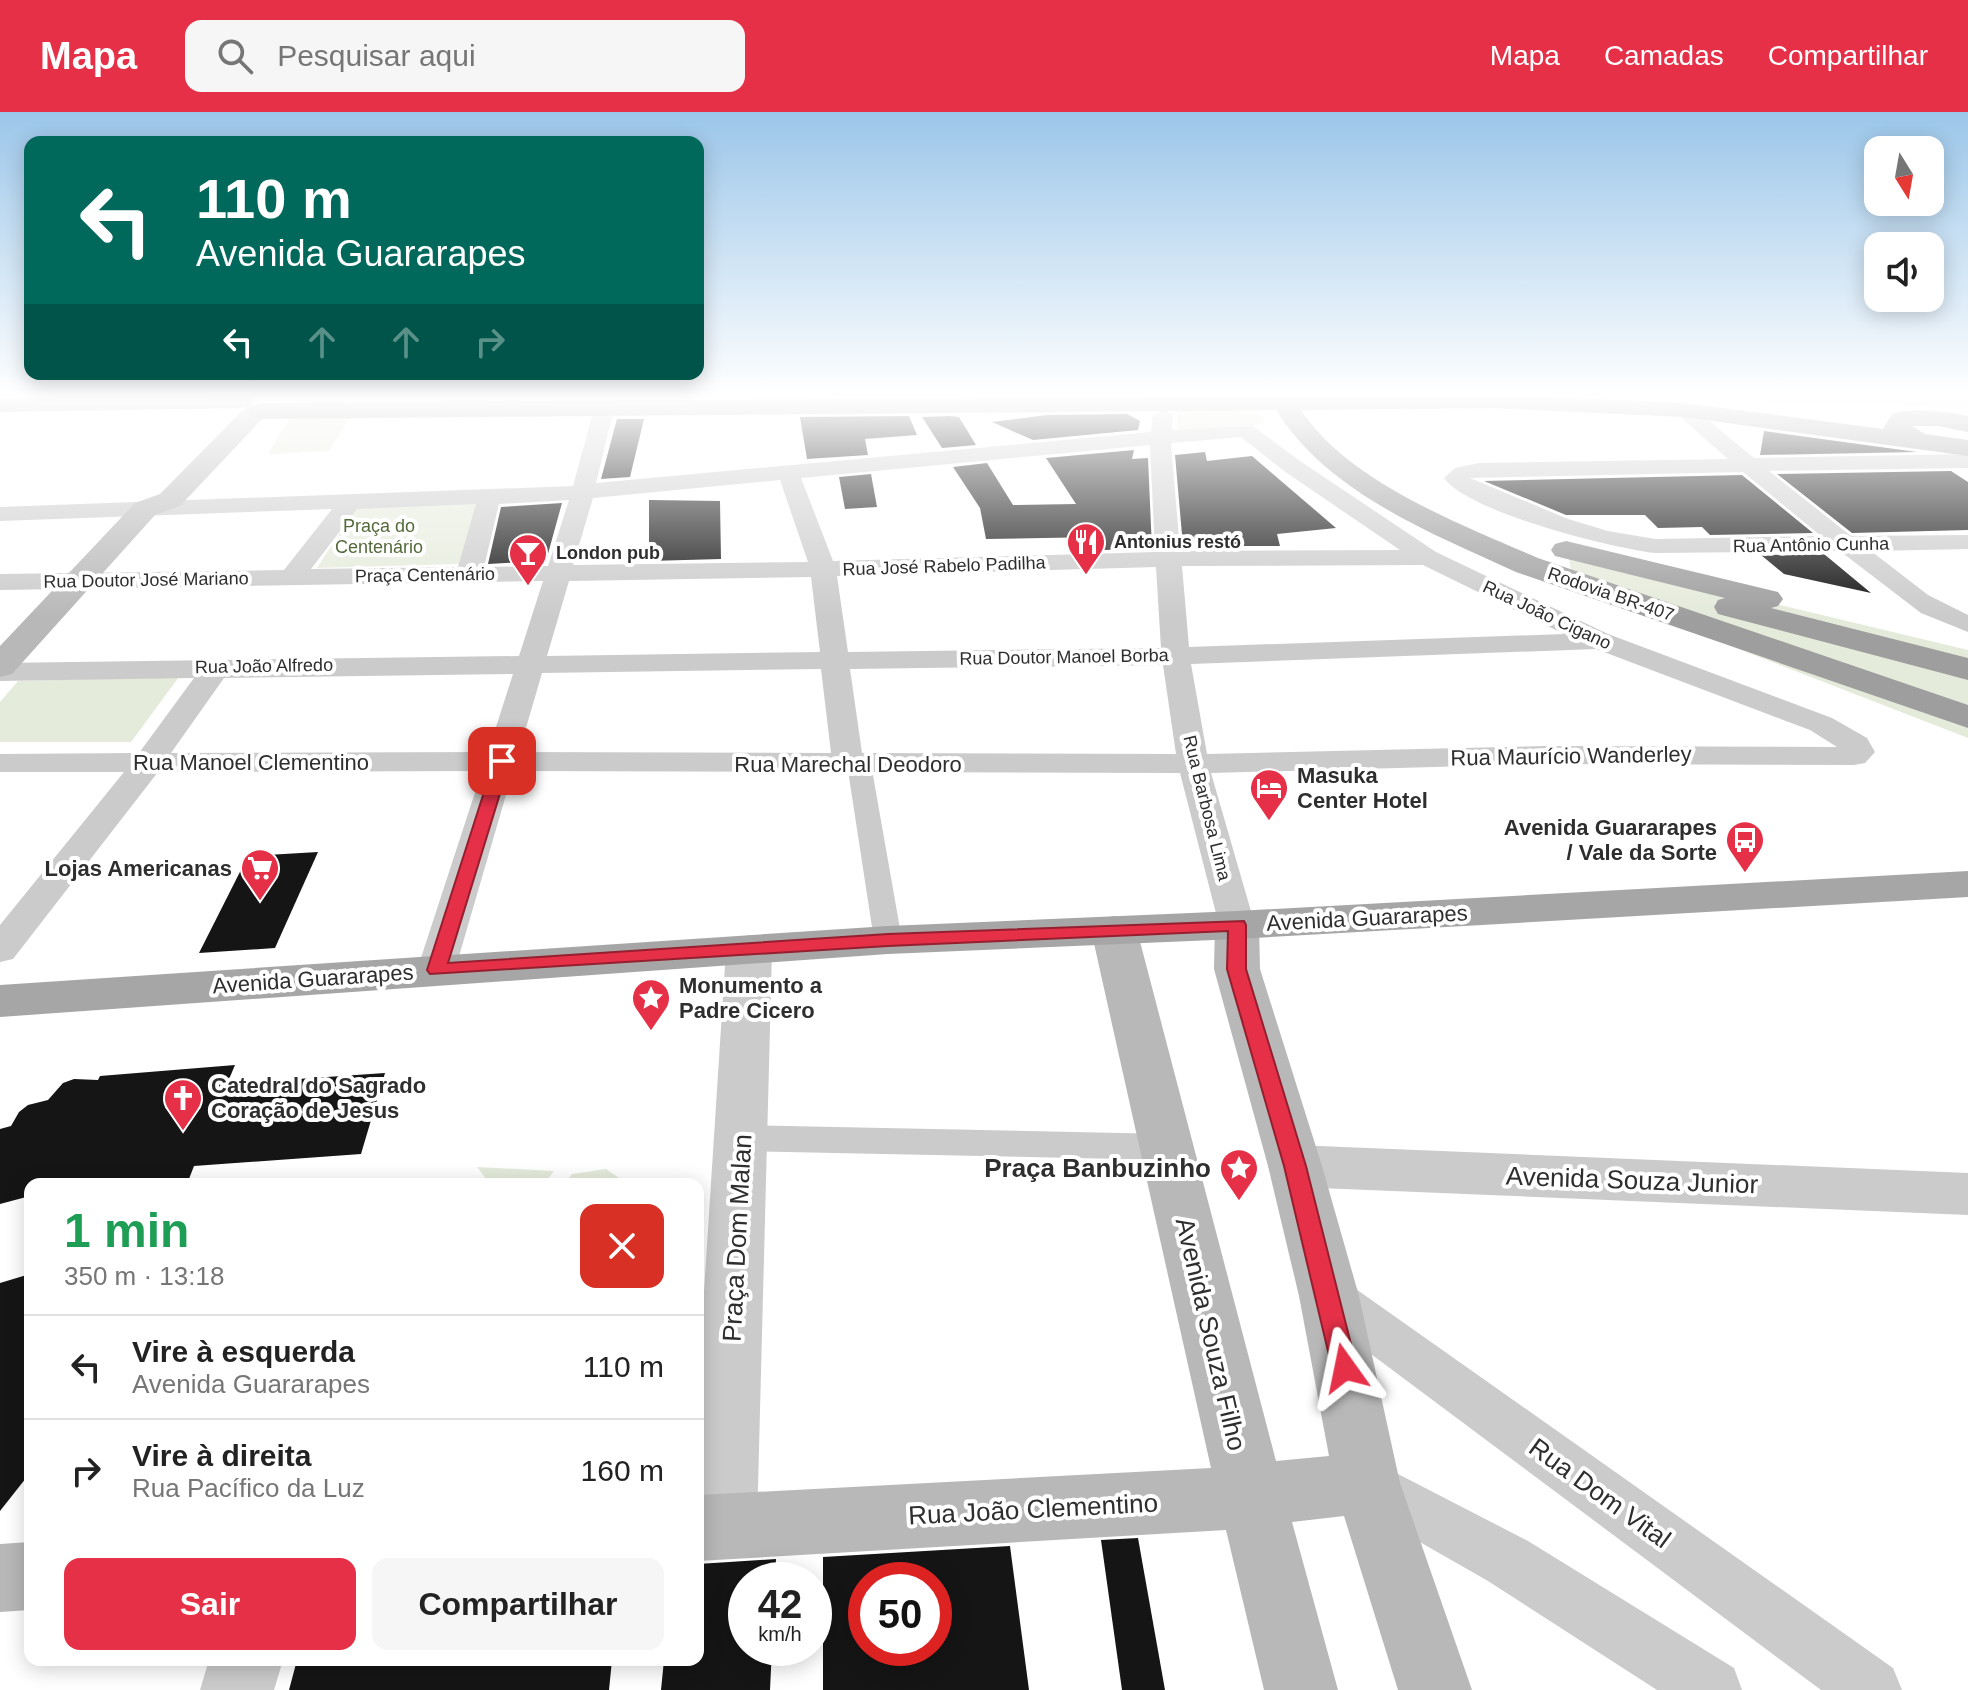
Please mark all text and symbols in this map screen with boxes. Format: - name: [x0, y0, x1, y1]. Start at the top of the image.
- search box: [185, 20, 745, 92]
- icon: search: [213, 34, 257, 78]
- text: Mapa: [40, 35, 137, 77]
- text: Pesquisar aqui: [277, 39, 476, 72]
- text: Mapa: [1490, 40, 1560, 71]
- text: Camadas: [1604, 40, 1724, 71]
- text: Compartilhar: [1768, 40, 1928, 71]
- north arrow: [1864, 136, 1944, 216]
- map controls: [1864, 136, 1944, 312]
- text: 110 m: [196, 167, 352, 230]
- icon: left: [64, 168, 168, 272]
- button: sound: [1864, 232, 1944, 312]
- text: Avenida Guararapes: [196, 233, 526, 274]
- icon: left: [216, 320, 260, 364]
- icon: ahead: [300, 320, 344, 364]
- icon: ahead: [384, 320, 428, 364]
- icon: right: [468, 320, 512, 364]
- park label: Praça do Centenário: [335, 516, 423, 557]
- restaurant icon: Antonius restó: [1065, 521, 1107, 576]
- bar icon: London pub: [507, 532, 549, 587]
- place label: Antonius restó: [1114, 532, 1241, 552]
- street label: Rua Antônio Cunha: [1733, 534, 1890, 556]
- place label: London pub: [556, 543, 660, 563]
- street label: Rua José Rabelo Padilha: [842, 552, 1047, 580]
- street label: Rodovia BR-407: [1545, 563, 1677, 625]
- street label: Praça Centenário: [355, 564, 495, 586]
- street label: Rua Doutor José Mariano: [43, 568, 249, 592]
- street label: Rua João Cigano: [1480, 577, 1614, 653]
- street label: Rua Doutor Manoel Borba: [959, 645, 1170, 669]
- street label: Rua João Alfredo: [195, 655, 333, 677]
- pin: [468, 727, 536, 795]
- street label: Rua Barbosa Lima: [1179, 733, 1235, 884]
- icon: arrive: [480, 739, 524, 783]
- street label: Rua Maurício Wanderley: [1450, 741, 1692, 771]
- street label: Rua Manoel Clementino: [133, 750, 369, 775]
- street label: Rua Marechal Deodoro: [734, 752, 962, 777]
- place label: Masuka Center Hotel: [1297, 763, 1428, 813]
- hotel icon: Masuka Center Hotel: [1248, 767, 1290, 822]
- place label: Avenida Guararapes / Vale da Sorte: [1504, 815, 1717, 865]
- bus stop icon: Avenida Guararapes / Vale da Sorte: [1724, 819, 1766, 874]
- supermarket icon: Lojas Americanas: [239, 847, 281, 902]
- place label: Lojas Americanas: [45, 856, 232, 881]
- street label: Avenida Guararapes: [1266, 900, 1468, 936]
- street label: Avenida Guararapes: [212, 960, 414, 998]
- place label: Monumento a Padre Cicero: [679, 973, 823, 1023]
- place icon: Monumento a Padre Cicero: [630, 977, 672, 1032]
- place label: Catedral do Sagrado Coração de Jesus: [211, 1073, 426, 1123]
- church icon: Catedral do Sagrado Coração de Jesus: [162, 1077, 204, 1132]
- street label: Praça Dom Malan: [717, 1133, 757, 1343]
- place icon: Praça Banbuzinho: [1218, 1147, 1260, 1202]
- place label: Praça Banbuzinho: [984, 1153, 1211, 1183]
- street label: Avenida Souza Junior: [1505, 1161, 1759, 1199]
- text: 1 min: [64, 1204, 189, 1257]
- button: close: [580, 1204, 664, 1288]
- street label: Avenida Souza Filho: [1170, 1215, 1252, 1453]
- text: 350 m · 13:18: [64, 1261, 224, 1291]
- position arrow: [1303, 1326, 1387, 1410]
- text: Vire à esquerda: [132, 1335, 355, 1368]
- icon: left: [64, 1345, 108, 1389]
- text: 110 m: [583, 1350, 664, 1383]
- text: Avenida Guararapes: [132, 1369, 370, 1399]
- street label: Rua Dom Vital: [1524, 1432, 1676, 1554]
- text: Vire à direita: [132, 1439, 312, 1472]
- icon: right: [64, 1449, 108, 1493]
- text: 160 m: [581, 1454, 664, 1487]
- text: Rua Pacífico da Luz: [132, 1473, 365, 1503]
- street label: Rua João Clementino: [907, 1487, 1159, 1531]
- button: Sair: [64, 1558, 356, 1650]
- button: Compartilhar: [372, 1558, 664, 1650]
- speed limit sign: 50: [848, 1562, 952, 1666]
- text: 42: [758, 1582, 802, 1626]
- text: km/h: [758, 1623, 802, 1645]

